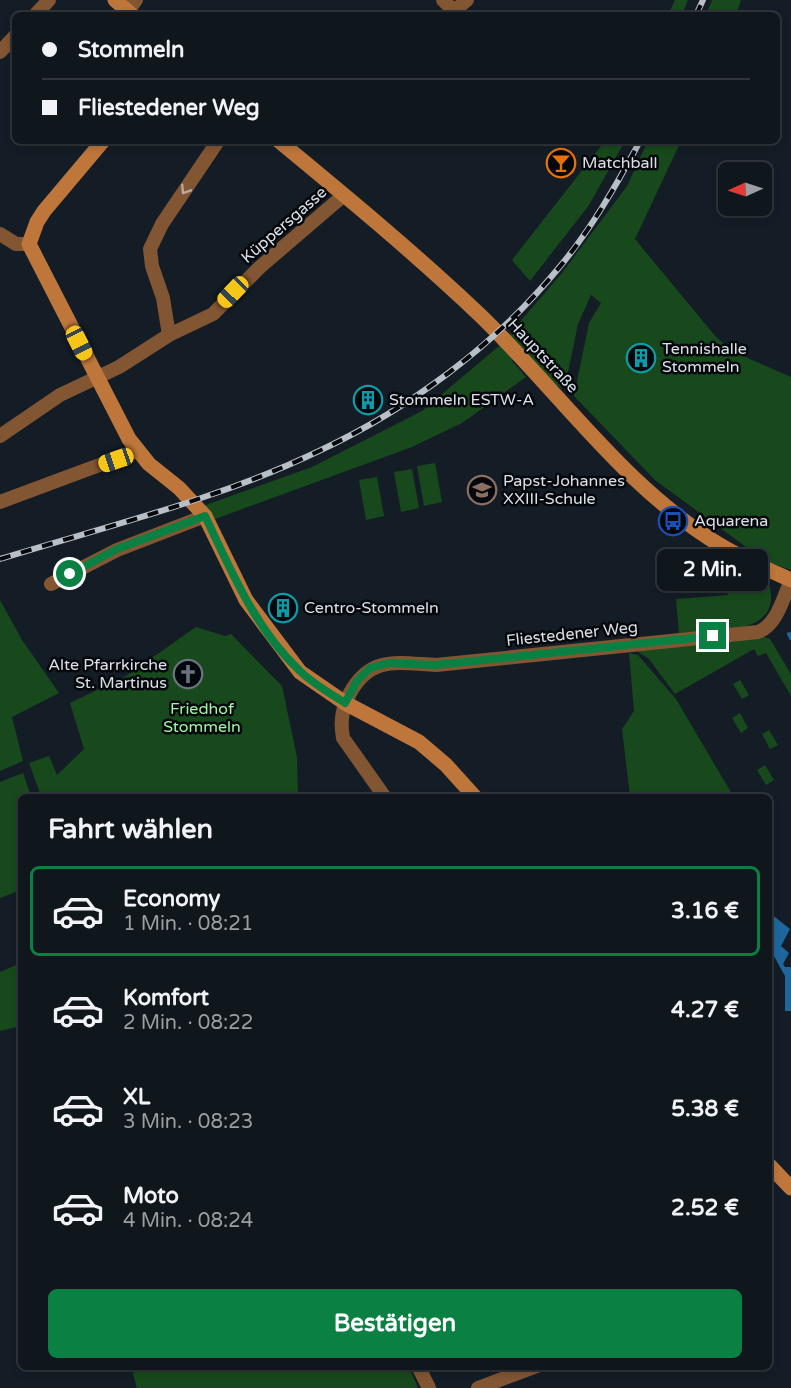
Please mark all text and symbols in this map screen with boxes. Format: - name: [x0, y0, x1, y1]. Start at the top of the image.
- text: Stommeln: [78, 37, 184, 63]
- text: Fliestedener Weg: [78, 95, 260, 121]
- bar icon: Matchball: [545, 147, 577, 179]
- place label: Matchball: [582, 153, 658, 173]
- north arrow: [718, 162, 772, 216]
- map controls: [718, 162, 772, 216]
- street label: Küppersgasse: [237, 182, 331, 268]
- one-way arrow: [181, 183, 192, 194]
- car: [214, 273, 252, 311]
- street label: Hauptstraße: [503, 315, 583, 397]
- car: [63, 323, 95, 363]
- place label: Tennishalle Stommeln: [662, 339, 747, 377]
- building icon: Tennishalle Stommeln: [625, 342, 657, 374]
- building icon: Stommeln ESTW-A: [352, 384, 384, 416]
- place label: Stommeln ESTW-A: [389, 390, 534, 410]
- car: [96, 446, 136, 474]
- place label: Papst-Johannes XXIII-Schule: [503, 471, 625, 509]
- school or university icon: Papst-Johannes XXIII-Schule: [466, 474, 498, 506]
- bus stop icon: Aquarena: [657, 505, 689, 537]
- place label: Aquarena: [694, 511, 768, 531]
- callout: 2 Min.: [658, 549, 768, 591]
- text: 2 Min.: [683, 558, 742, 582]
- route start: [56, 560, 83, 587]
- building icon: Centro-Stommeln: [267, 592, 299, 624]
- place label: Centro-Stommeln: [304, 598, 439, 618]
- street label: Fliestedener Weg: [505, 617, 639, 651]
- route end: [699, 622, 726, 649]
- place label: Alte Pfarrkirche St. Martinus: [48, 655, 167, 693]
- church icon: Alte Pfarrkirche St. Martinus: [172, 658, 204, 690]
- park label: Friedhof Stommeln: [163, 699, 241, 737]
- text: Fahrt wählen: [48, 813, 213, 846]
- icon: car: [51, 884, 105, 938]
- text: Economy: [123, 886, 220, 912]
- text: 3.16 €: [671, 898, 739, 924]
- text: 1 Min. · 08:21: [123, 912, 253, 936]
- icon: car: [51, 983, 105, 1037]
- text: Komfort: [123, 985, 209, 1011]
- text: 4.27 €: [671, 997, 739, 1023]
- text: 2 Min. · 08:22: [123, 1011, 253, 1035]
- icon: car: [51, 1082, 105, 1136]
- text: XL: [123, 1084, 150, 1110]
- text: 5.38 €: [671, 1096, 739, 1122]
- text: 3 Min. · 08:23: [123, 1110, 253, 1134]
- icon: car: [51, 1181, 105, 1235]
- text: Moto: [123, 1183, 179, 1209]
- text: 2.52 €: [671, 1195, 739, 1221]
- text: 4 Min. · 08:24: [123, 1209, 253, 1233]
- button: Bestätigen: [48, 1289, 742, 1358]

